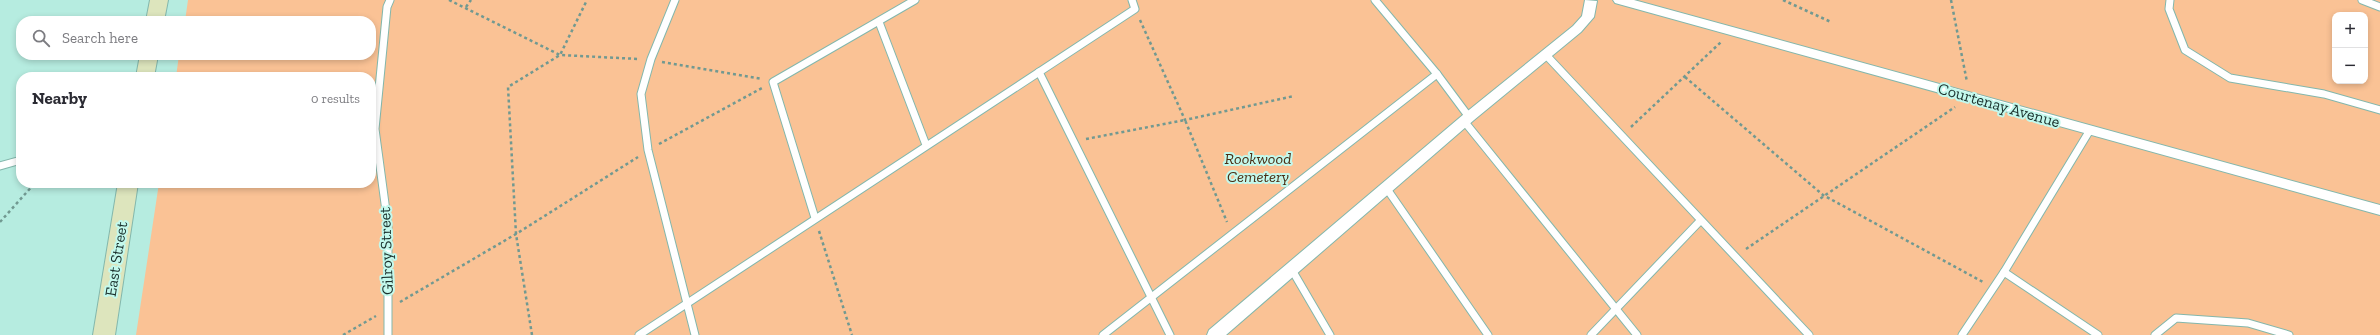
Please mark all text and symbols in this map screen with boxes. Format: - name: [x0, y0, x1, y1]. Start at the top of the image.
- map controls: [2332, 12, 2368, 84]
- button: +: [2332, 12, 2368, 48]
- search box: [16, 16, 376, 60]
- icon: search: [30, 27, 52, 49]
- text: Search here: [62, 29, 138, 47]
- button: −: [2332, 48, 2368, 84]
- street label: Courtenay Avenue: [1936, 79, 2062, 131]
- text: Nearby: [32, 88, 87, 108]
- text: 0 results: [311, 91, 360, 106]
- park label: Rookwood Cemetery: [1225, 149, 1291, 186]
- street label: Gilroy Street: [375, 207, 397, 295]
- street label: East Street: [101, 220, 131, 298]

